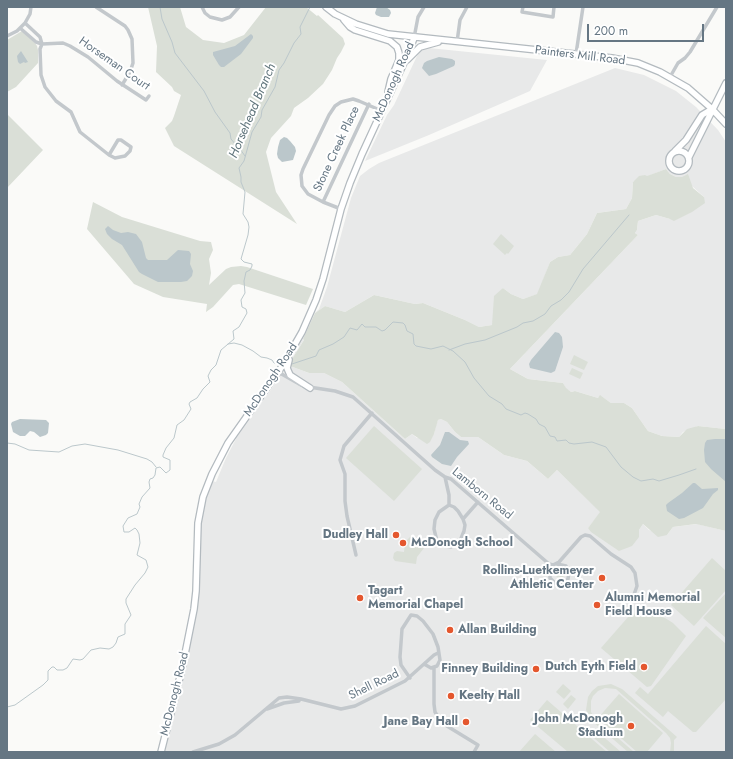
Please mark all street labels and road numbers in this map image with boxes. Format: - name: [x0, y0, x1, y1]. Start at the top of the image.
- street label: Horseman Court: [76, 34, 152, 94]
- street label: McDonogh Road: [370, 40, 418, 124]
- street label: Painters Mill Road: [534, 43, 626, 69]
- street label: Stone Creek Place: [311, 104, 363, 194]
- street label: McDonogh Road: [241, 340, 301, 420]
- street label: Lamborn Road: [449, 465, 515, 523]
- street label: McDonogh Road: [158, 651, 192, 737]
- street label: Shell Road: [347, 667, 401, 703]

